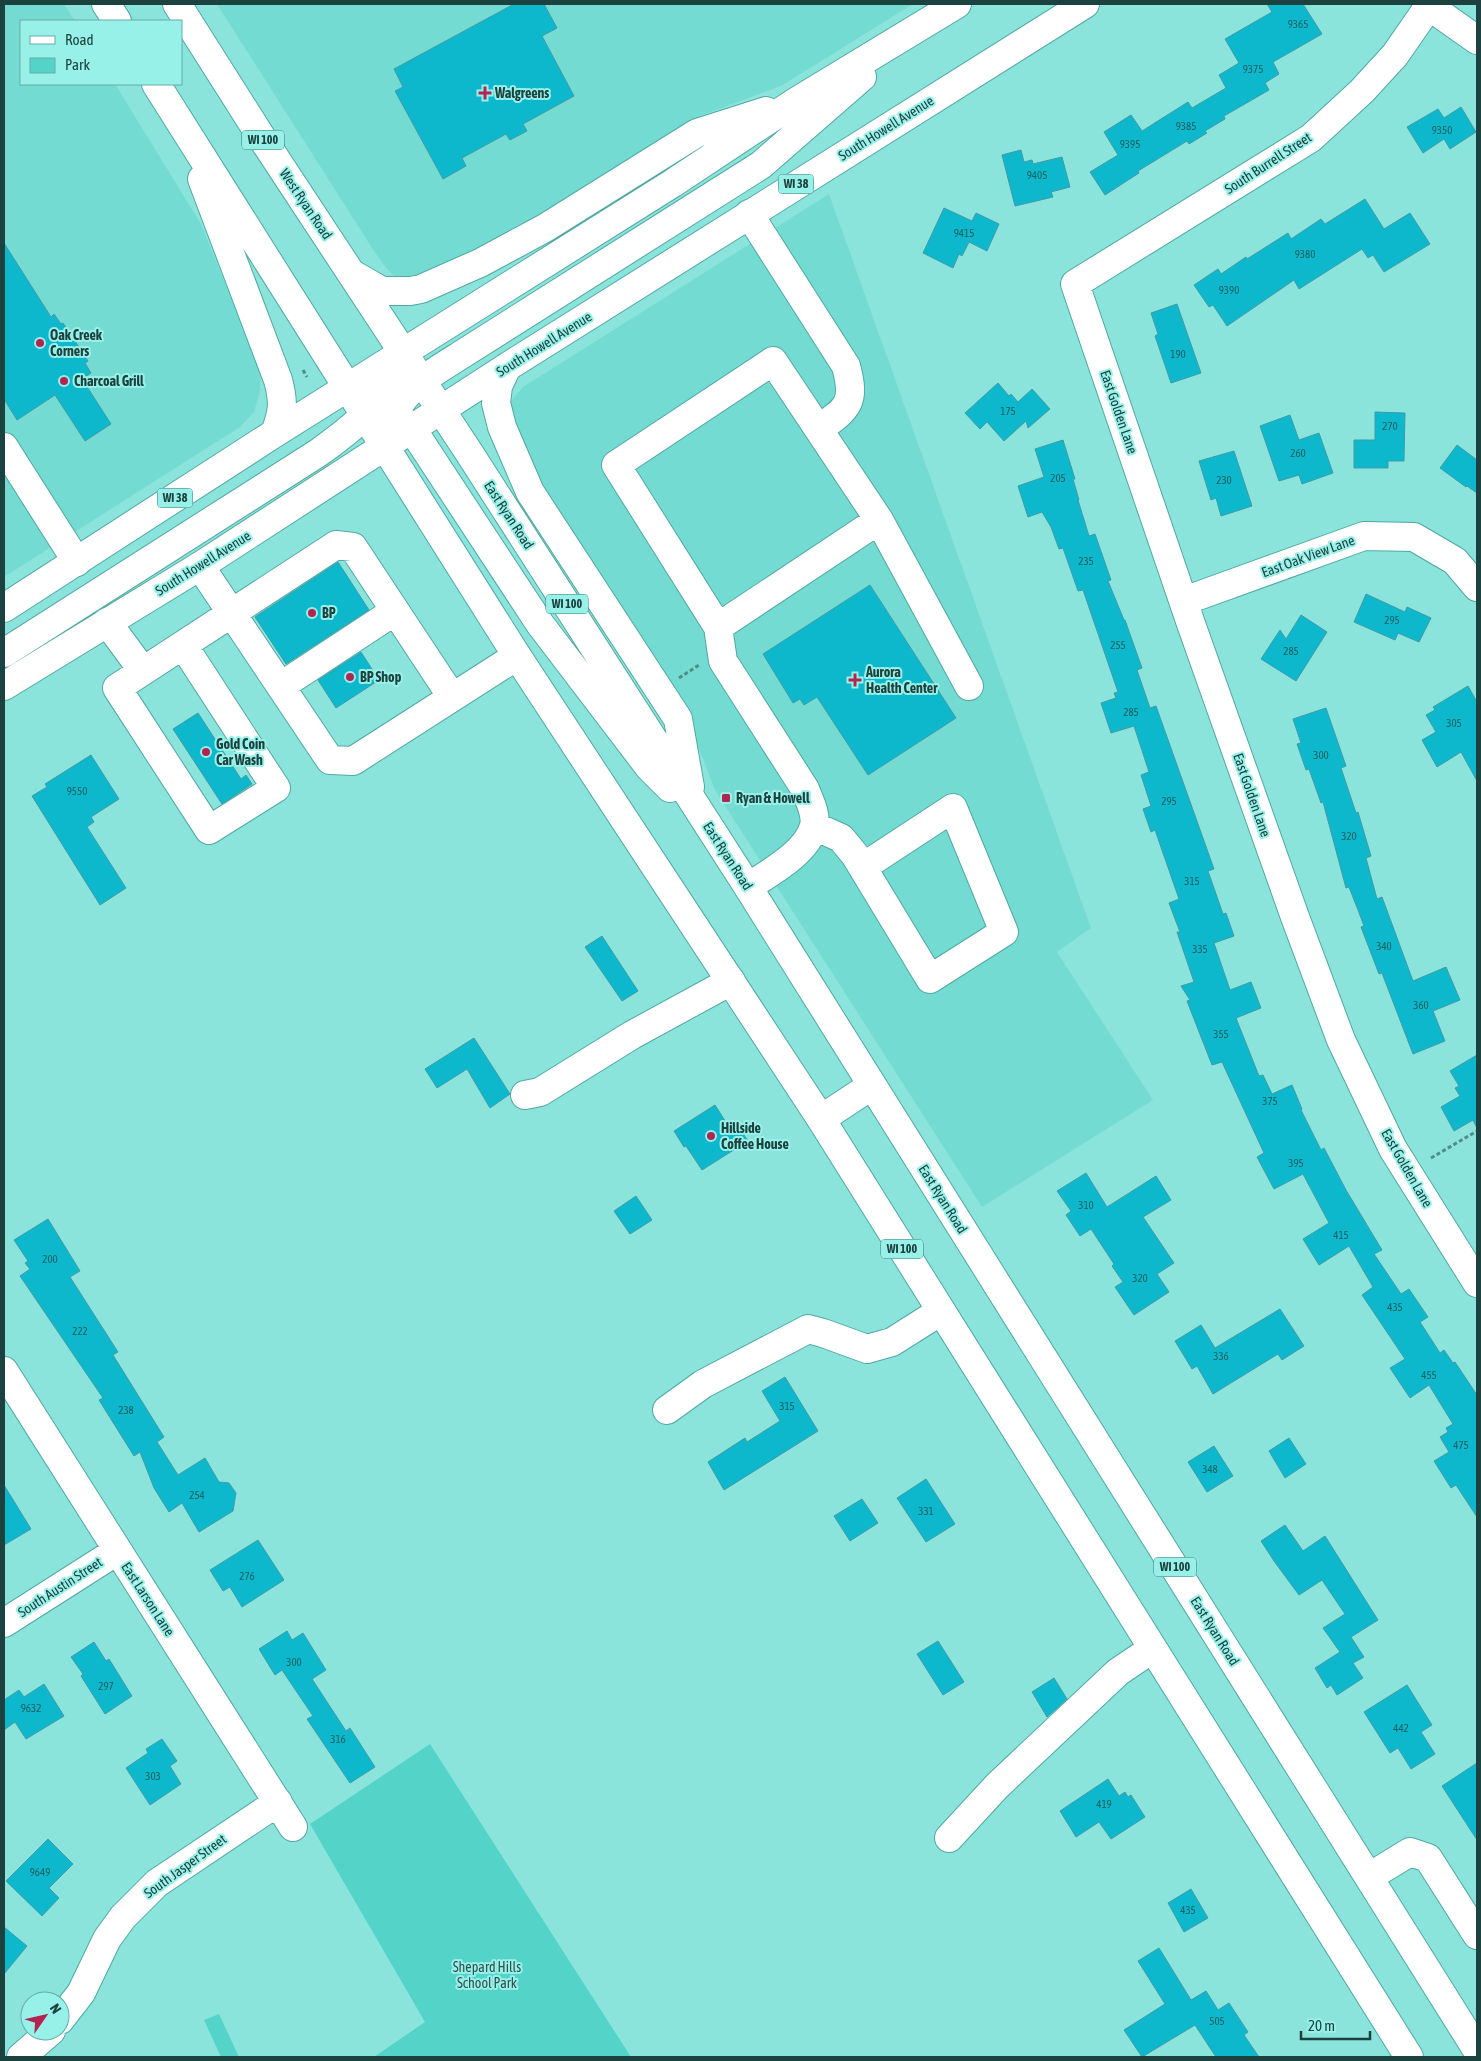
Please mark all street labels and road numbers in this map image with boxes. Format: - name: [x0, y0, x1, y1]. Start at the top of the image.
- street label: South Howell Avenue: [835, 92, 937, 164]
- street label: South Burrell Street: [1222, 129, 1314, 197]
- road number: WI 100: [242, 130, 284, 150]
- street label: West Ryan Road: [277, 166, 335, 242]
- road number: WI 38: [778, 174, 814, 193]
- street label: South Howell Avenue: [493, 308, 595, 380]
- street label: East Golden Lane: [1097, 368, 1141, 456]
- street label: East Ryan Road: [481, 478, 537, 552]
- road number: WI 38: [158, 488, 192, 508]
- street label: South Howell Avenue: [152, 527, 254, 599]
- street label: East Oak View Lane: [1259, 532, 1357, 580]
- road number: WI 100: [546, 594, 588, 614]
- street label: East Golden Lane: [1230, 751, 1274, 839]
- street label: East Ryan Road: [700, 819, 756, 893]
- street label: East Golden Lane: [1378, 1126, 1436, 1210]
- street label: East Ryan Road: [916, 1162, 970, 1236]
- road number: WI 100: [881, 1240, 923, 1258]
- street label: South Austin Street: [15, 1554, 105, 1620]
- road number: WI 100: [1154, 1558, 1196, 1576]
- street label: East Larson Lane: [118, 1559, 178, 1639]
- street label: East Ryan Road: [1188, 1594, 1242, 1668]
- street label: South Jasper Street: [141, 1831, 229, 1901]

